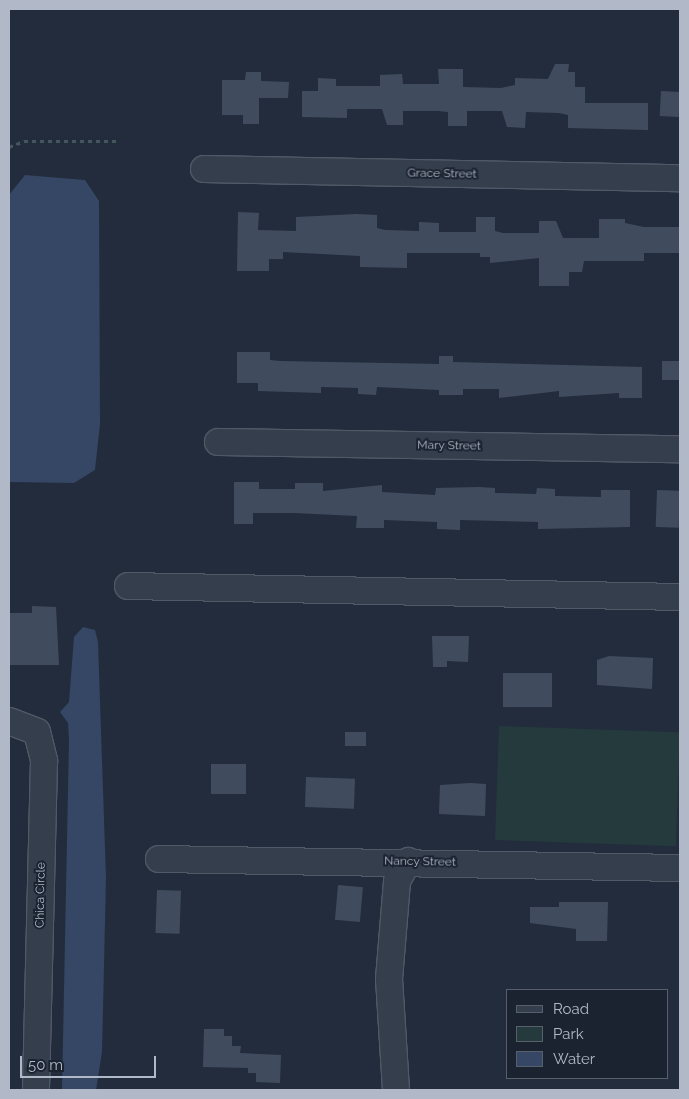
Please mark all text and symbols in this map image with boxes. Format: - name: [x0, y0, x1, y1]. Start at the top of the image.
- street label: Grace Street: [407, 166, 477, 182]
- street label: Mary Street: [417, 438, 481, 454]
- street label: Nancy Street: [384, 854, 456, 870]
- street label: Chica Circle: [33, 862, 49, 928]
- legend: [507, 989, 669, 1079]
- text: Road: [553, 1000, 589, 1018]
- text: Park: [553, 1025, 584, 1043]
- scale bar: [22, 1046, 159, 1078]
- text: Water: [553, 1050, 595, 1068]
- text: 50 m: [28, 1056, 63, 1074]

